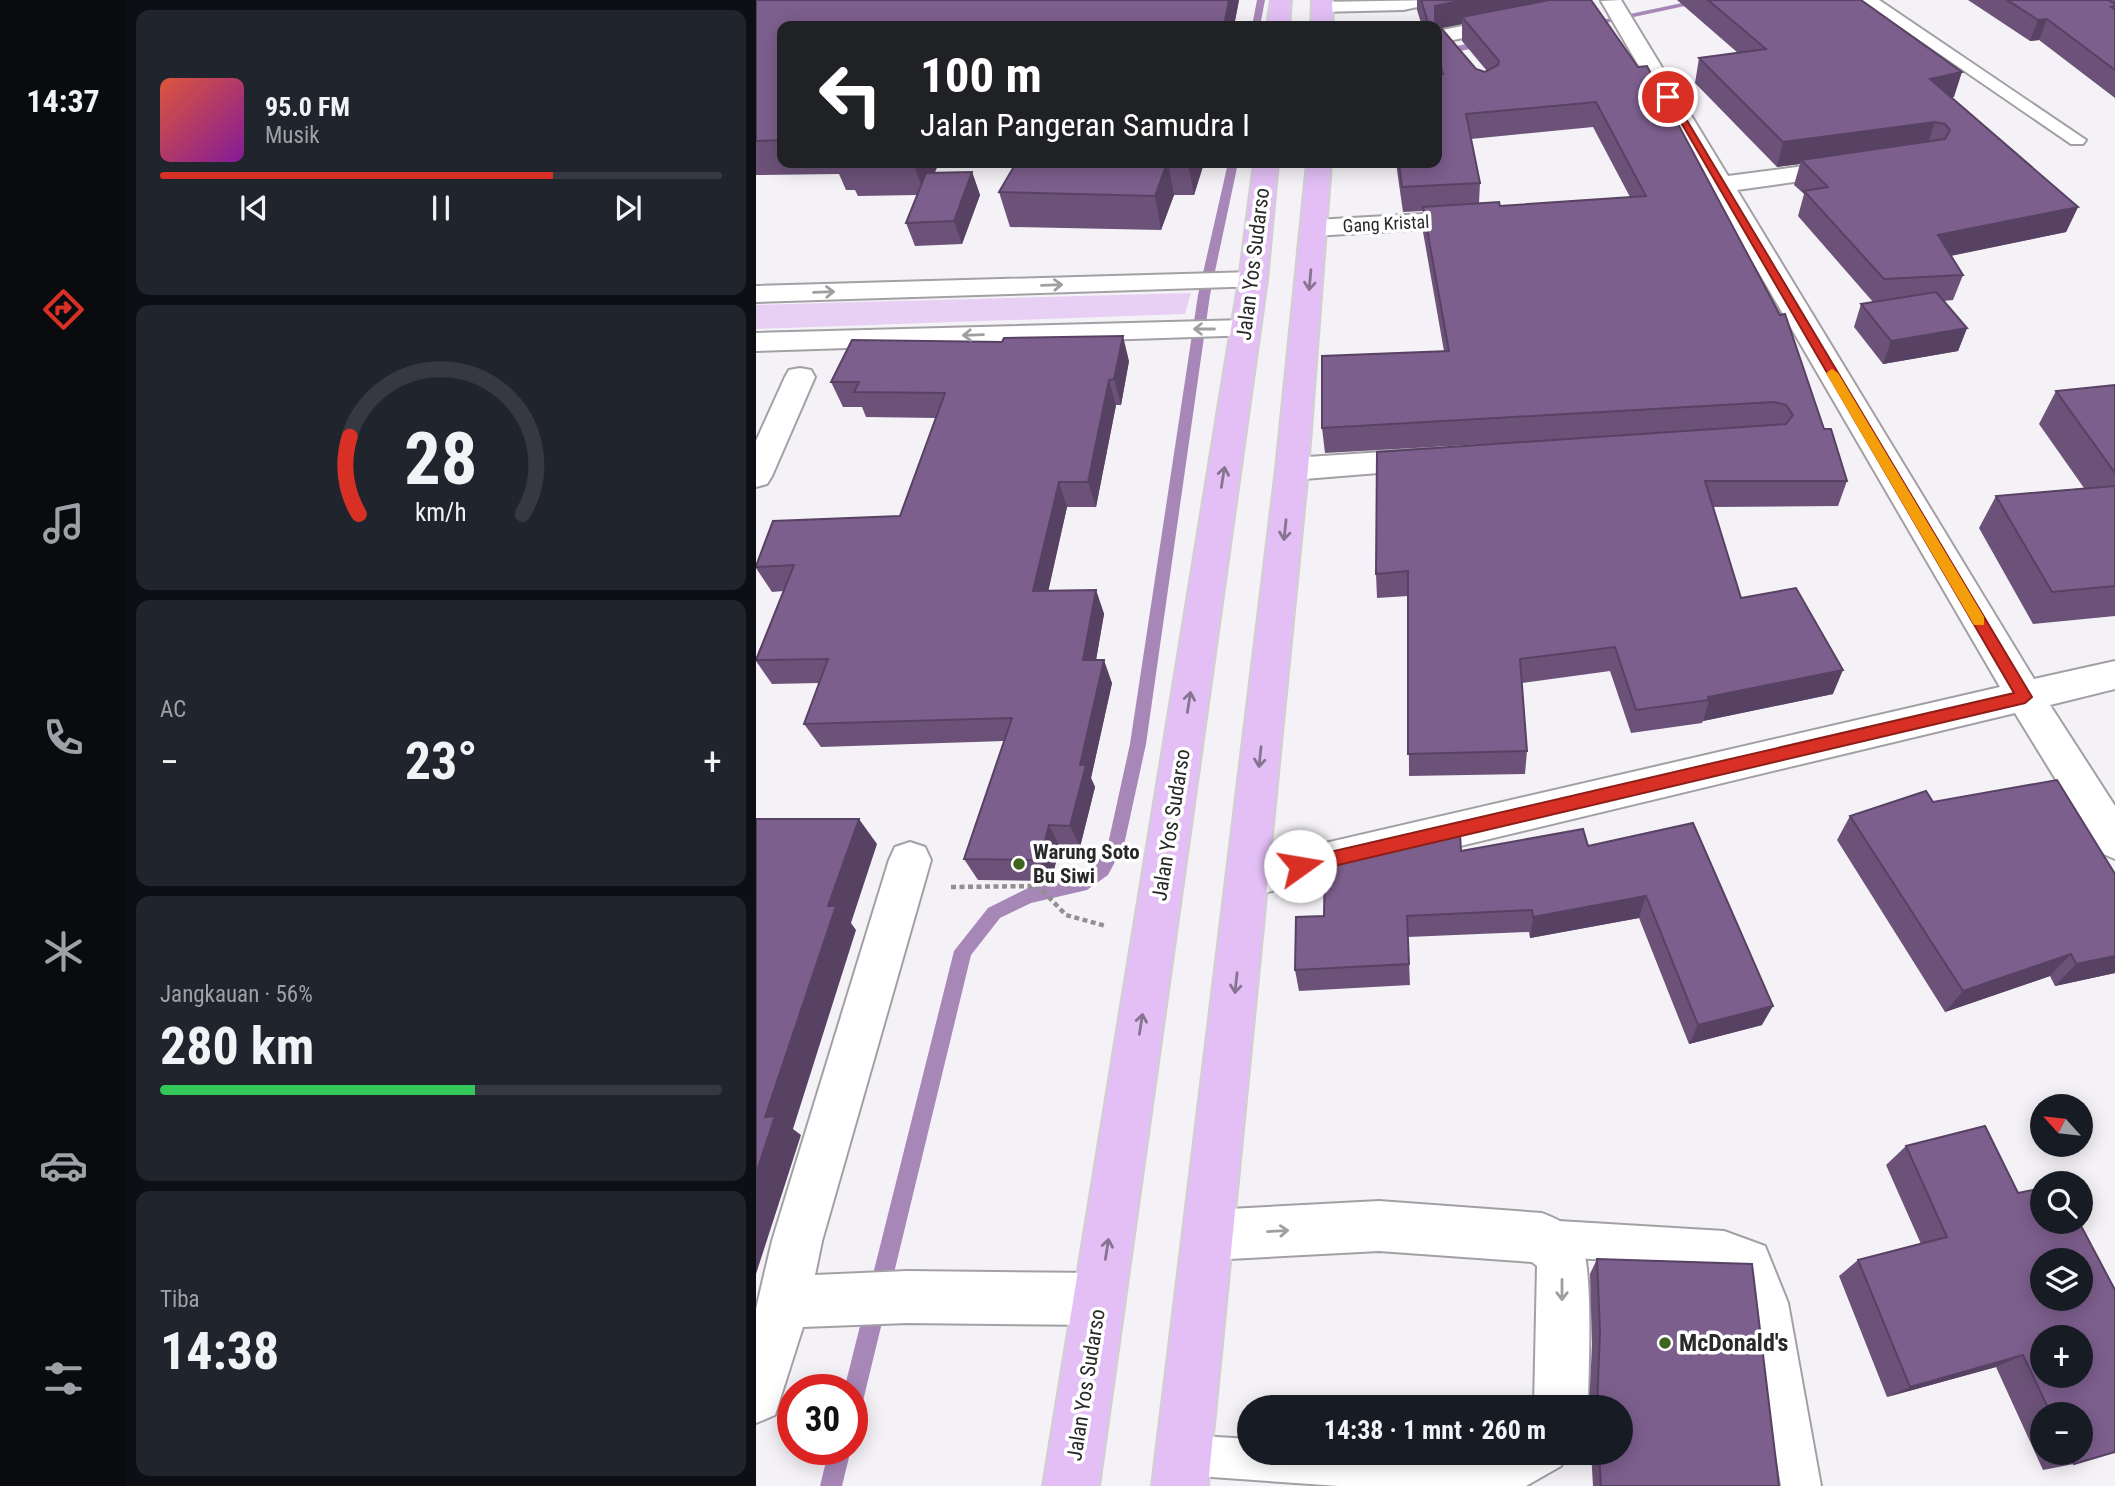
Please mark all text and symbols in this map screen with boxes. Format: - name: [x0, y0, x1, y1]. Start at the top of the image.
- text: 100 m: [920, 47, 1042, 104]
- icon: left: [805, 49, 896, 140]
- pin: [1638, 67, 1698, 127]
- icon: arrive: [1649, 78, 1687, 116]
- text: 14:37: [26, 82, 100, 120]
- text: 95.0 FM: [265, 92, 350, 122]
- text: Jalan Pangeran Samudra I: [920, 106, 1250, 144]
- text: Musik: [265, 122, 320, 149]
- street label: Jalan Yos Sudarso: [1232, 186, 1274, 342]
- icon: previous: [235, 189, 273, 227]
- icon: pause: [422, 189, 460, 227]
- icon: next: [609, 189, 647, 227]
- street label: Gang Kristal: [1342, 211, 1430, 236]
- one-way arrow: [1303, 268, 1316, 290]
- one-way arrow: [1040, 278, 1063, 291]
- icon: directions: [39, 285, 88, 334]
- one-way arrow: [812, 285, 835, 298]
- one-way arrow: [1193, 322, 1216, 336]
- one-way arrow: [962, 329, 985, 342]
- text: 28: [404, 416, 478, 502]
- one-way arrow: [1217, 466, 1230, 489]
- text: km/h: [415, 498, 467, 527]
- icon: music: [39, 499, 88, 548]
- one-way arrow: [1278, 519, 1291, 541]
- one-way arrow: [1183, 691, 1196, 714]
- text: AC: [160, 696, 186, 723]
- icon: phone: [39, 713, 88, 762]
- text: 23°: [405, 731, 477, 792]
- text: −: [160, 740, 179, 784]
- text: +: [703, 740, 722, 784]
- one-way arrow: [1254, 745, 1267, 767]
- street label: Jalan Yos Sudarso: [1147, 747, 1195, 903]
- position arrow: [1263, 829, 1337, 903]
- place label: Warung Soto Bu Siwi: [1033, 840, 1140, 888]
- marker: Warung Soto Bu Siwi: [1011, 856, 1027, 872]
- icon: climate: [39, 927, 88, 976]
- one-way arrow: [1229, 971, 1242, 994]
- text: Jangkauan · 56%: [160, 981, 313, 1008]
- one-way arrow: [1135, 1013, 1148, 1036]
- text: 280 km: [160, 1016, 314, 1077]
- north arrow: [2030, 1094, 2093, 1157]
- map controls: [2030, 1094, 2093, 1465]
- icon: car: [39, 1141, 88, 1190]
- button: search: [2030, 1171, 2093, 1234]
- one-way arrow: [1266, 1225, 1289, 1238]
- one-way arrow: [1100, 1238, 1113, 1261]
- button: layers: [2030, 1248, 2093, 1311]
- one-way arrow: [1555, 1278, 1569, 1301]
- text: Tiba: [160, 1286, 200, 1313]
- street label: Jalan Yos Sudarso: [1062, 1307, 1110, 1463]
- text: 14:38: [160, 1321, 279, 1382]
- button: +: [2030, 1325, 2093, 1388]
- place label: McDonald's: [1679, 1329, 1789, 1357]
- marker: McDonald's: [1657, 1335, 1673, 1351]
- icon: filters: [39, 1354, 88, 1403]
- speed limit sign: 30: [777, 1374, 868, 1465]
- button: −: [2030, 1402, 2093, 1465]
- text: 14:38 · 1 mnt · 260 m: [1324, 1415, 1546, 1445]

